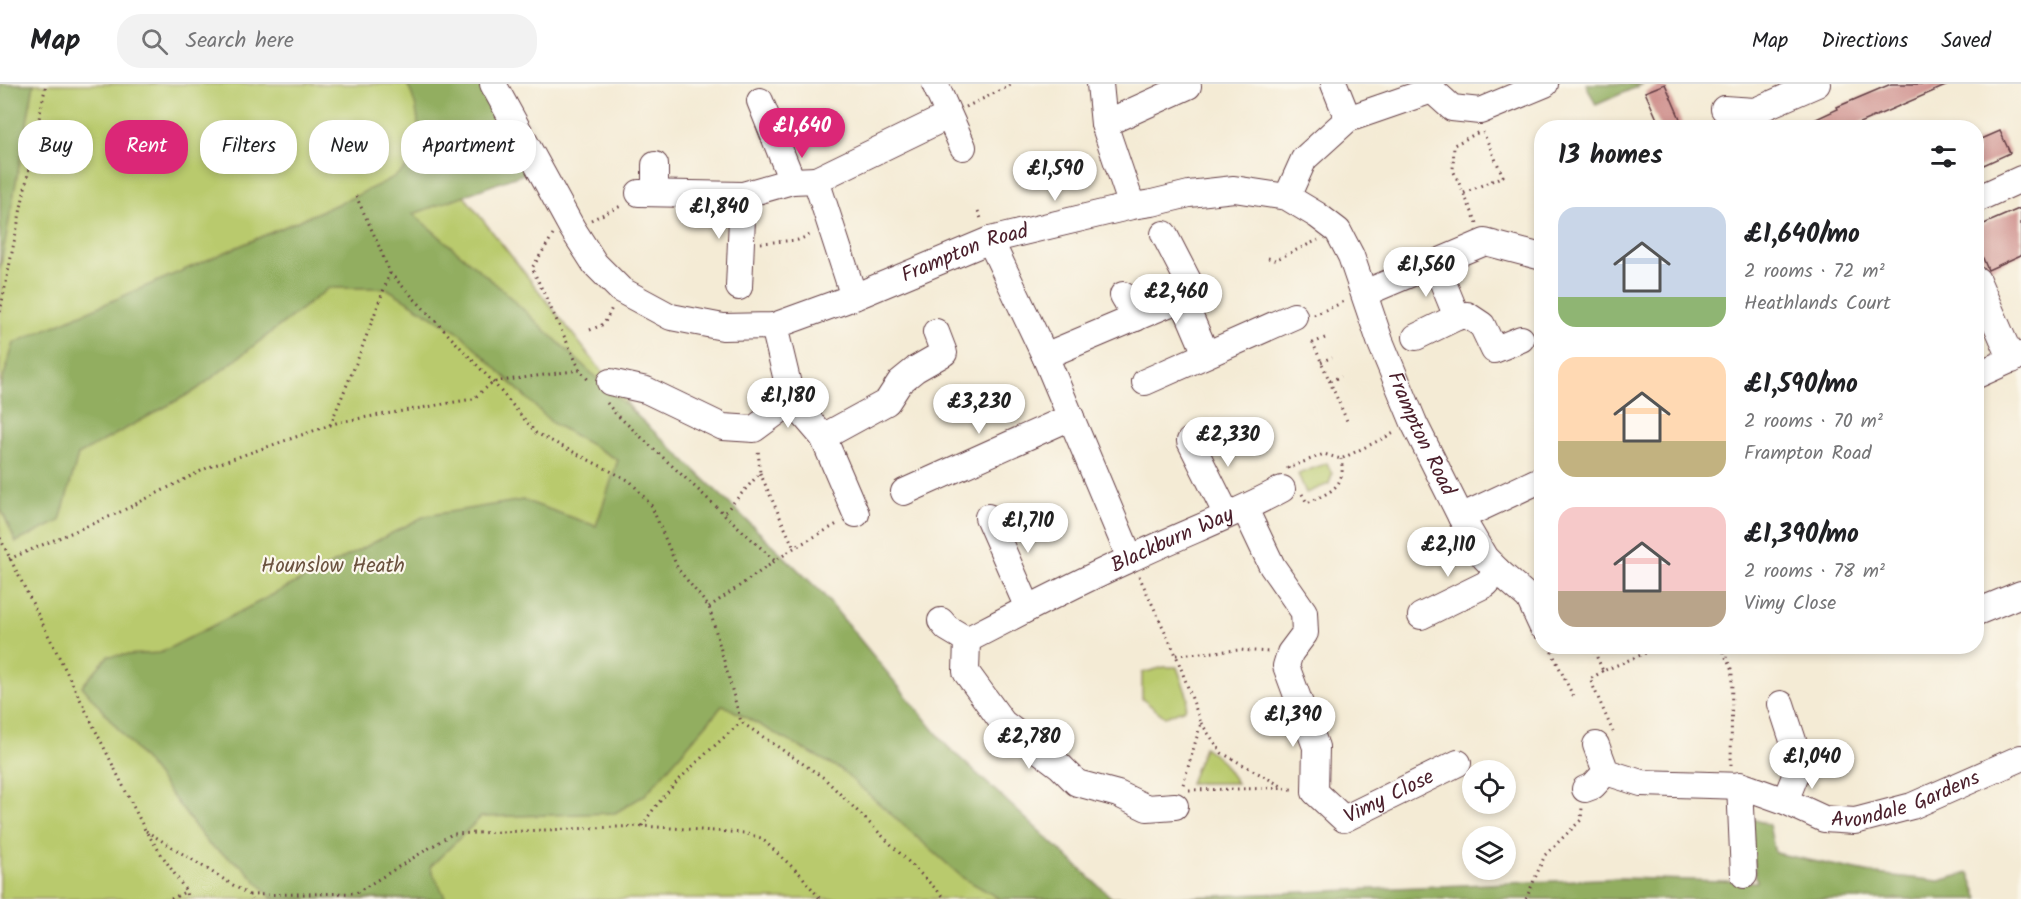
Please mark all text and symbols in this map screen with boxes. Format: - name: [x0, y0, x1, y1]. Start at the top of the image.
- search box: [117, 14, 537, 68]
- text: Map: [30, 19, 81, 64]
- text: Search here: [186, 24, 294, 59]
- icon: search: [138, 25, 171, 58]
- text: Map: [1752, 25, 1788, 58]
- text: Directions: [1821, 25, 1908, 58]
- text: Saved: [1941, 25, 1991, 58]
- pin: £1,640: [753, 108, 851, 159]
- text: £1,640: [773, 111, 831, 143]
- chip: Buy: [18, 120, 93, 174]
- chip: Rent: [105, 120, 188, 174]
- chip: Filters: [200, 120, 297, 174]
- chip: New: [309, 120, 389, 174]
- chip: Apartment: [401, 120, 536, 174]
- text: 13 homes: [1558, 135, 1663, 177]
- icon: filters: [1927, 140, 1960, 173]
- pin: £1,590: [1006, 151, 1104, 202]
- text: £1,590: [1027, 154, 1083, 186]
- pin: £1,840: [670, 189, 768, 240]
- text: £1,840: [690, 192, 748, 224]
- text: £1,640/mo: [1744, 214, 1860, 256]
- street label: Frampton Road: [896, 215, 1032, 292]
- icon: home: [1606, 231, 1678, 303]
- pin: £1,560: [1377, 247, 1475, 298]
- text: £1,560: [1397, 250, 1455, 282]
- text: 2 rooms · 72 m²: [1744, 256, 1885, 288]
- pin: £2,460: [1127, 274, 1225, 325]
- text: £2,460: [1144, 277, 1208, 309]
- text: Heathlands Court: [1744, 288, 1891, 320]
- text: £1,590/mo: [1744, 364, 1858, 406]
- street label: Frampton Road: [1378, 366, 1465, 502]
- pin: £1,180: [739, 378, 837, 429]
- text: £1,180: [761, 381, 815, 413]
- icon: home: [1606, 381, 1678, 453]
- pin: £3,230: [930, 384, 1028, 435]
- text: £3,230: [947, 387, 1011, 419]
- text: 2 rooms · 70 m²: [1744, 406, 1883, 438]
- pin: £2,330: [1179, 417, 1277, 468]
- text: £2,330: [1196, 420, 1260, 452]
- text: Frampton Road: [1744, 438, 1872, 470]
- street label: Blackburn Way: [1106, 498, 1239, 582]
- pin: £1,710: [979, 503, 1077, 554]
- text: £1,710: [1002, 506, 1054, 538]
- text: £1,390/mo: [1744, 514, 1859, 556]
- pin: £2,110: [1399, 527, 1497, 578]
- text: £2,110: [1421, 530, 1475, 562]
- icon: home: [1606, 531, 1678, 603]
- park label: Hounslow Heath: [261, 550, 405, 583]
- text: 2 rooms · 78 m²: [1744, 556, 1885, 588]
- text: Vimy Close: [1744, 588, 1836, 620]
- pin: £1,390: [1244, 697, 1342, 748]
- text: £1,390: [1264, 700, 1322, 732]
- pin: £2,780: [980, 719, 1078, 770]
- text: £2,780: [997, 722, 1061, 754]
- pin: £1,040: [1763, 739, 1861, 790]
- text: £1,040: [1783, 742, 1841, 774]
- street label: Vimy Close: [1338, 760, 1440, 833]
- map controls: [1462, 760, 1516, 880]
- button: locate: [1462, 760, 1516, 814]
- street label: Avondale Gardens: [1830, 762, 1985, 838]
- button: layers: [1462, 826, 1516, 880]

